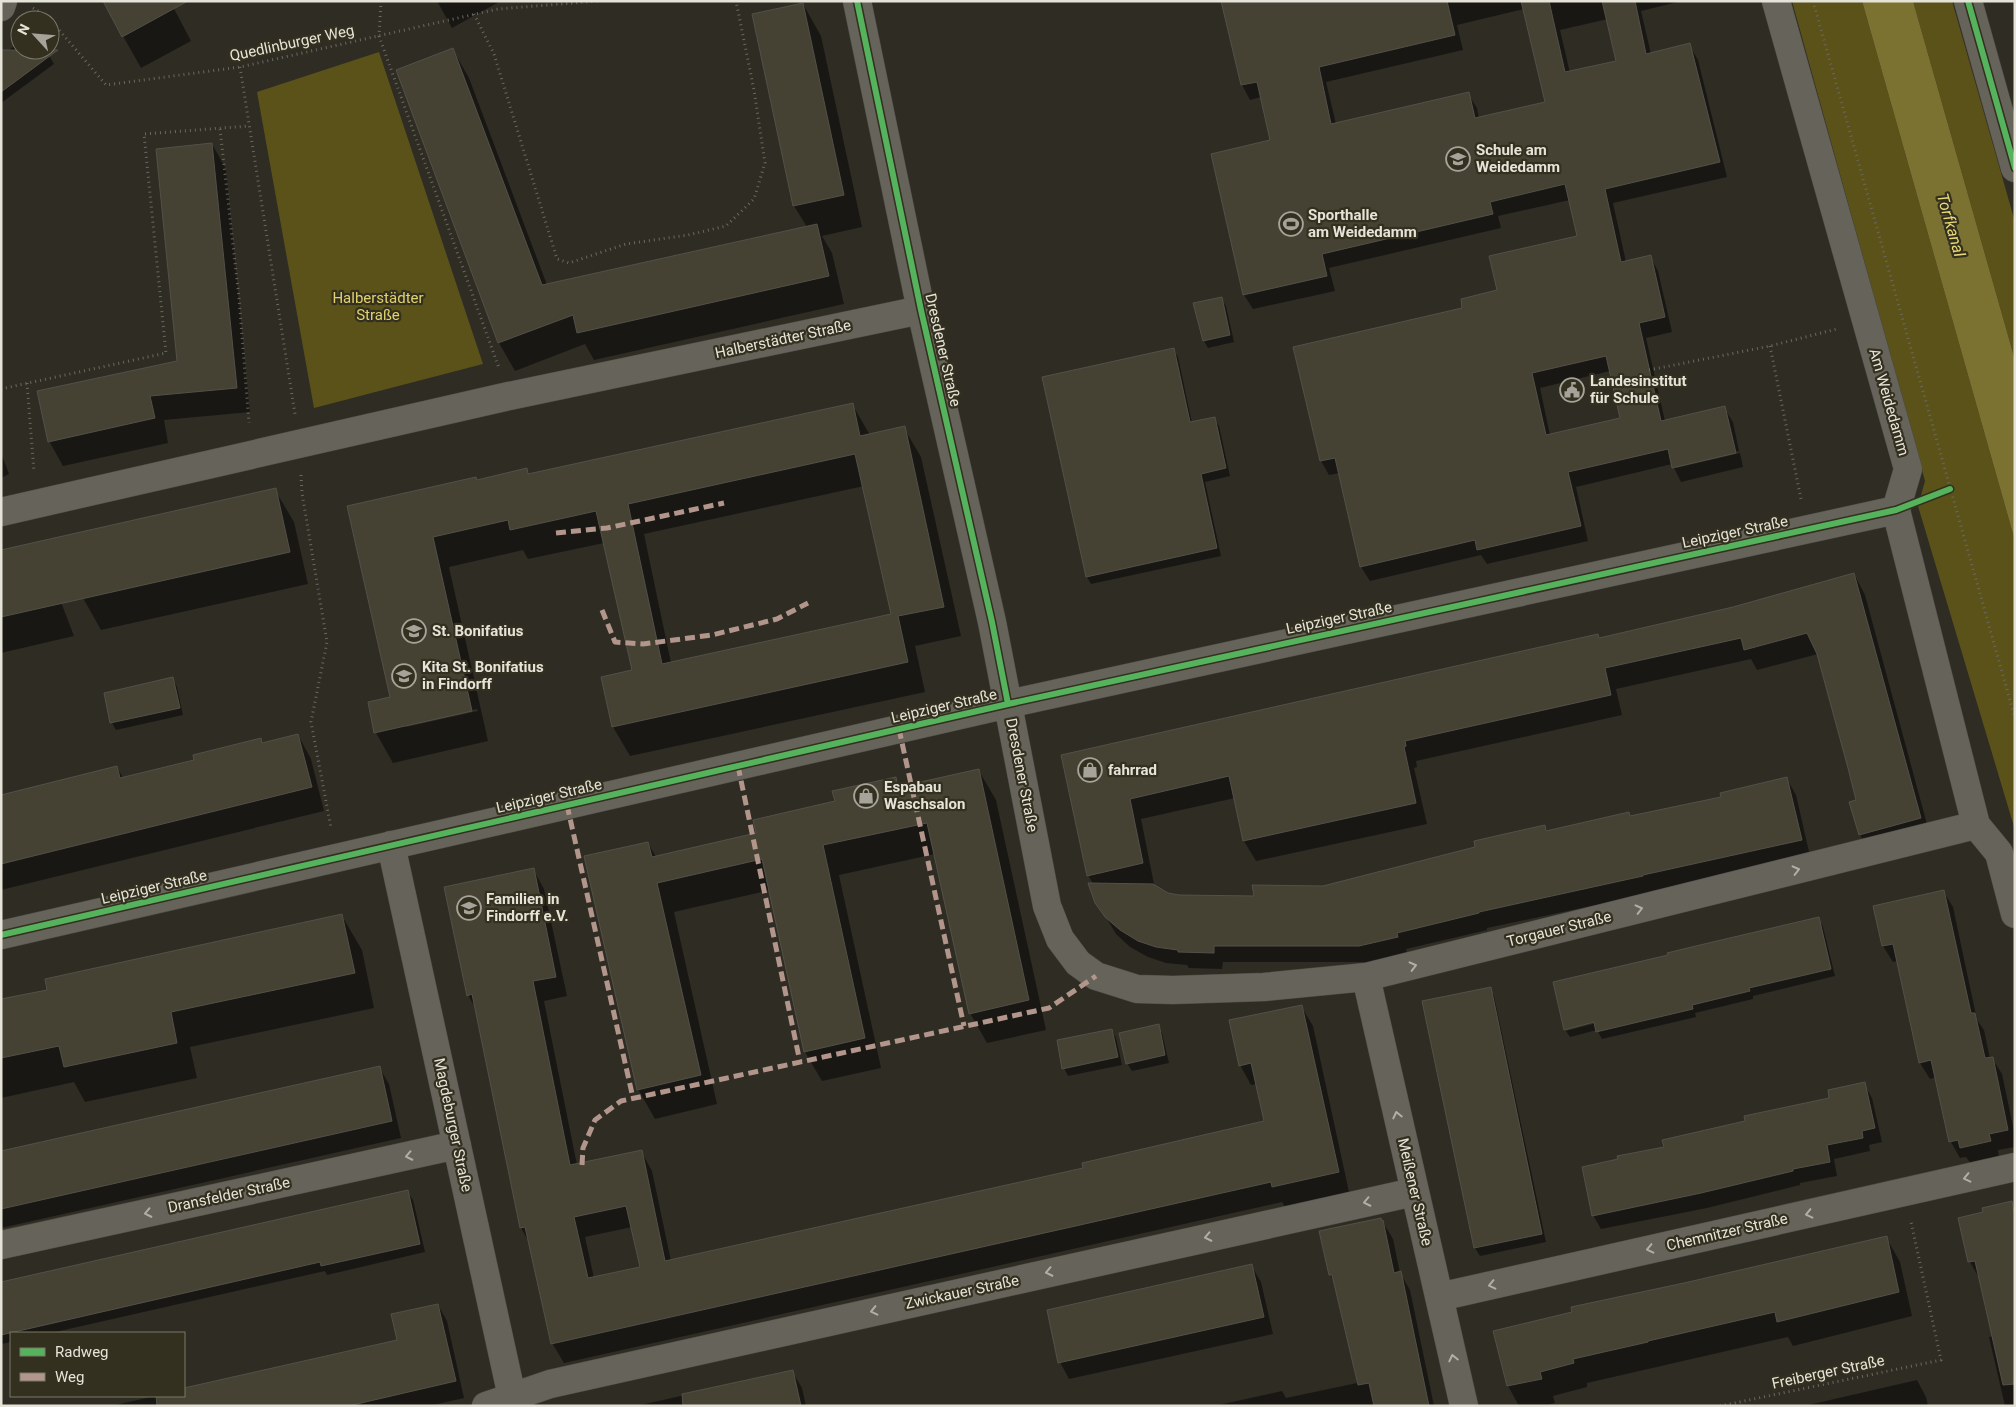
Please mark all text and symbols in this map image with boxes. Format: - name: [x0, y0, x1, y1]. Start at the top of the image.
- north arrow: [10, 10, 60, 60]
- text: N: [14, 21, 33, 37]
- street label: Quedlinburger Weg: [228, 21, 356, 65]
- place label: Schule am Weidedamm: [1476, 141, 1560, 176]
- school or university icon: Schule am Weidedamm: [1445, 146, 1471, 172]
- water label: Torfkanal: [1933, 191, 1969, 259]
- place label: Sporthalle am Weidedamm: [1308, 206, 1417, 241]
- sports icon: Sporthalle am Weidedamm: [1278, 211, 1304, 237]
- park label: Halberstädter Straße: [332, 289, 424, 324]
- street label: Dresdener Straße: [921, 292, 965, 408]
- street label: Halberstädter Straße: [713, 316, 853, 362]
- street label: Am Weidedamm: [1865, 346, 1913, 458]
- place label: Landesinstitut für Schule: [1590, 372, 1686, 407]
- public building icon: Landesinstitut für Schule: [1559, 377, 1585, 403]
- street label: Leipziger Straße: [1680, 512, 1790, 552]
- street label: Leipziger Straße: [1284, 598, 1394, 638]
- school or university icon: St. Bonifatius: [401, 618, 427, 644]
- place label: St. Bonifatius: [432, 622, 524, 640]
- place label: Kita St. Bonifatius in Findorff: [422, 658, 544, 693]
- school or university icon: Kita St. Bonifatius in Findorff: [391, 663, 417, 689]
- street label: Leipziger Straße: [889, 685, 999, 727]
- street label: Dresdener Straße: [1002, 717, 1042, 833]
- shop icon: fahrrad: [1077, 757, 1103, 783]
- place label: fahrrad: [1108, 761, 1157, 779]
- street label: Leipziger Straße: [494, 775, 604, 817]
- place label: Espabau Waschsalon: [884, 778, 965, 813]
- shop icon: Espabau Waschsalon: [853, 783, 879, 809]
- one-way arrow: [1792, 865, 1801, 876]
- street label: Leipziger Straße: [99, 866, 209, 908]
- place label: Familien in Findorff e.V.: [486, 890, 569, 925]
- school or university icon: Familien in Findorff e.V.: [456, 895, 482, 921]
- one-way arrow: [1634, 905, 1642, 915]
- street label: Torgauer Straße: [1505, 907, 1613, 951]
- one-way arrow: [1409, 961, 1417, 971]
- street label: Magdeburger Straße: [430, 1056, 476, 1194]
- one-way arrow: [1392, 1110, 1403, 1119]
- street label: Meißener Straße: [1394, 1136, 1436, 1248]
- one-way arrow: [405, 1150, 414, 1160]
- one-way arrow: [1963, 1172, 1972, 1183]
- street label: Dransfelder Straße: [166, 1173, 292, 1217]
- one-way arrow: [1362, 1197, 1371, 1207]
- one-way arrow: [144, 1207, 153, 1218]
- one-way arrow: [1804, 1208, 1813, 1218]
- street label: Chemnitzer Straße: [1665, 1209, 1789, 1255]
- one-way arrow: [1204, 1231, 1213, 1242]
- one-way arrow: [1646, 1243, 1655, 1254]
- one-way arrow: [1045, 1266, 1054, 1277]
- street label: Zwickauer Straße: [903, 1271, 1021, 1313]
- one-way arrow: [1487, 1279, 1496, 1290]
- one-way arrow: [869, 1305, 878, 1316]
- legend: [10, 1332, 185, 1397]
- text: Radweg: [55, 1343, 109, 1361]
- street label: Freiberger Straße: [1770, 1351, 1886, 1393]
- one-way arrow: [1448, 1354, 1459, 1363]
- text: Weg: [55, 1368, 84, 1386]

